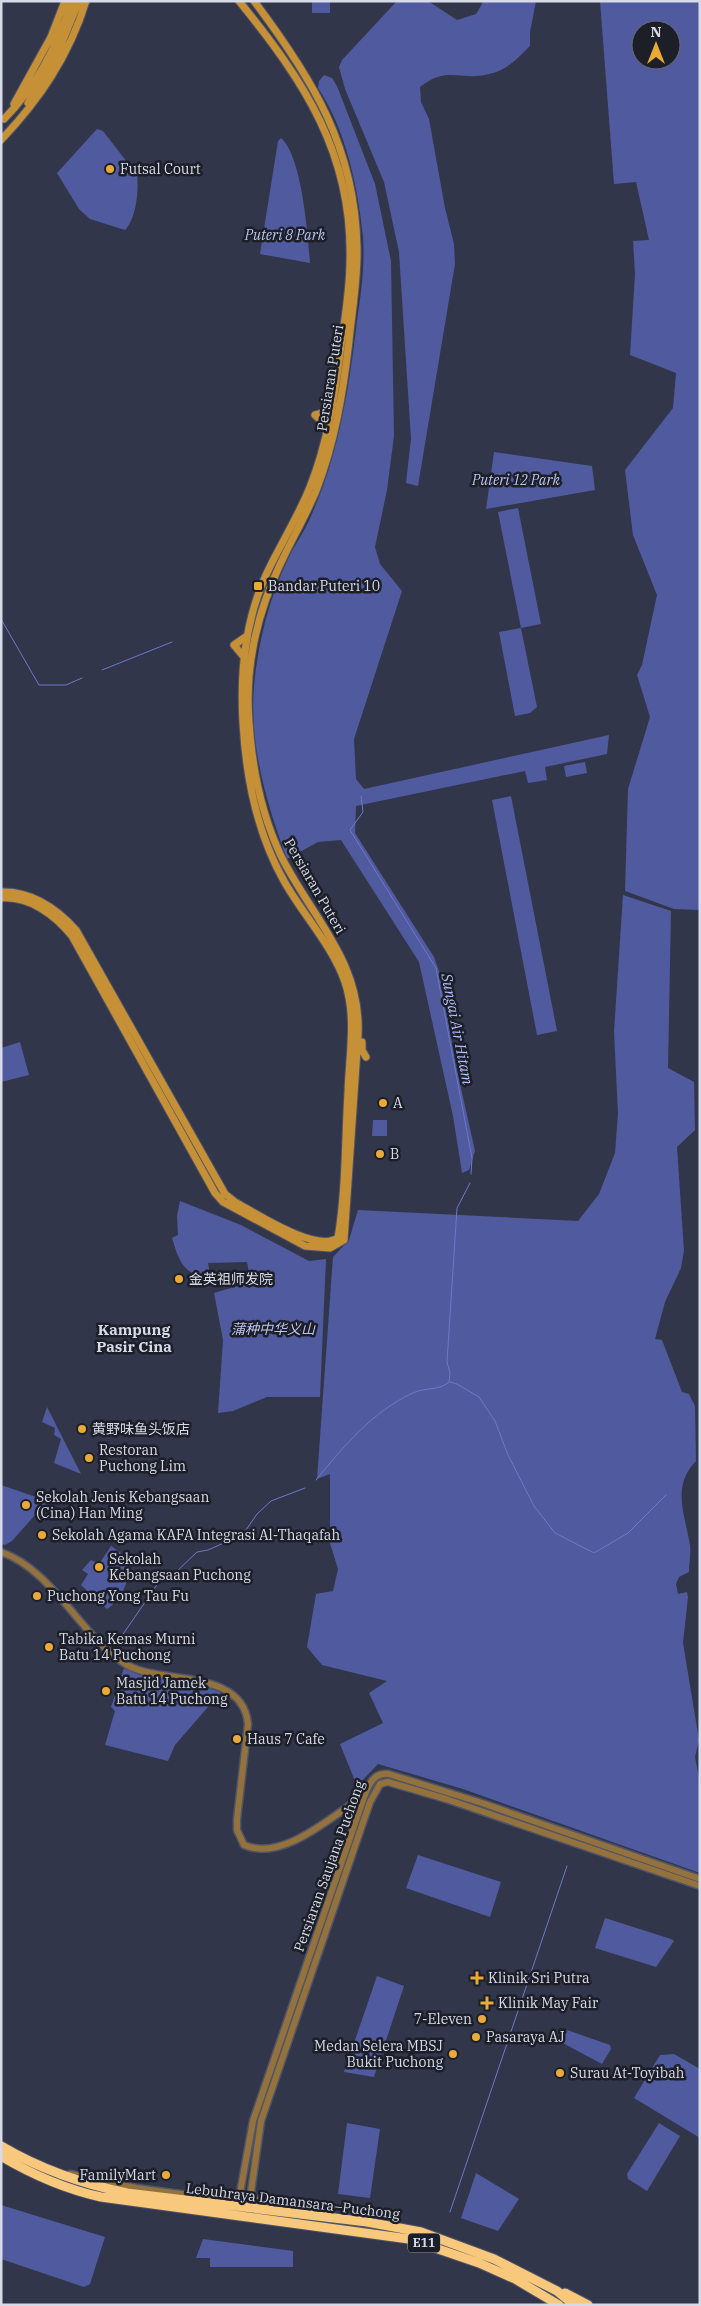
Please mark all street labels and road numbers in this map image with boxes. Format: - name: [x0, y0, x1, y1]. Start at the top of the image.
- street label: Persiaran Puteri: [313, 323, 347, 433]
- street label: Persiaran Puteri: [280, 835, 350, 937]
- street label: Persiaran Saujana Puchong: [290, 1777, 369, 1954]
- street label: Lebuhraya Damansara–Puchong: [185, 2179, 401, 2223]
- road number: E11: [408, 2234, 440, 2252]

